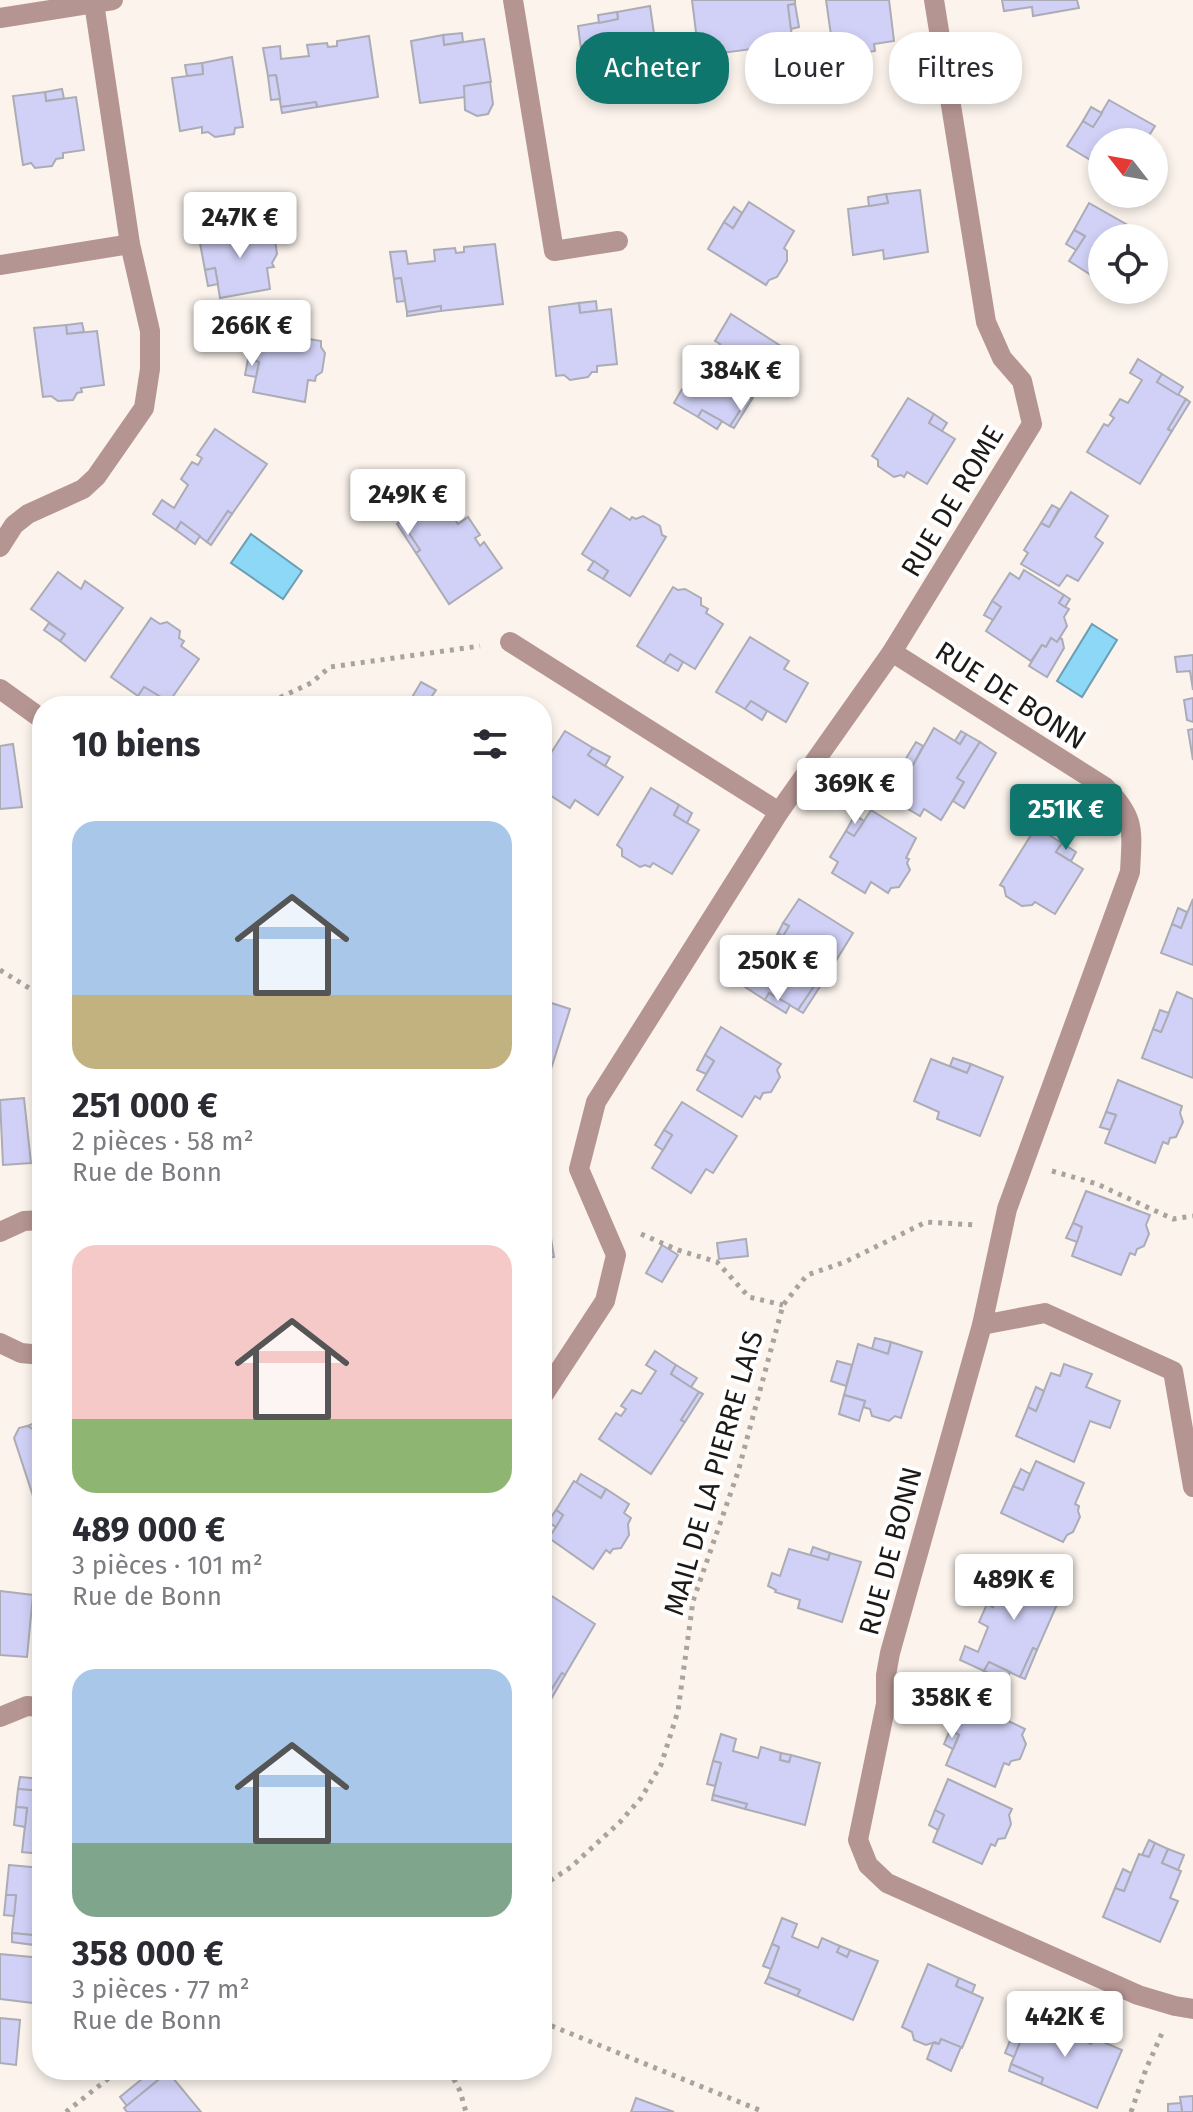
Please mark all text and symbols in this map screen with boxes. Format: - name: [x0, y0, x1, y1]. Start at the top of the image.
- chip: Acheter: [576, 32, 729, 104]
- chip: Louer: [745, 32, 873, 104]
- chip: Filtres: [889, 32, 1022, 104]
- north arrow: [1088, 128, 1168, 208]
- map controls: [1088, 128, 1168, 304]
- pin: 247K €: [175, 192, 305, 260]
- text: 247K €: [202, 202, 278, 233]
- button: locate: [1088, 224, 1168, 304]
- pin: 266K €: [187, 300, 317, 368]
- text: 266K €: [212, 310, 292, 341]
- pin: 384K €: [676, 345, 806, 413]
- text: 384K €: [700, 355, 782, 386]
- street label: RUE DE ROME: [894, 420, 1011, 583]
- pin: 249K €: [343, 469, 473, 537]
- text: 249K €: [368, 479, 448, 510]
- street label: RUE DE BONN: [929, 635, 1092, 756]
- icon: filters: [468, 722, 512, 766]
- text: 10 biens: [72, 724, 200, 765]
- pin: 369K €: [790, 758, 920, 826]
- text: 369K €: [815, 768, 895, 799]
- pin: 251K €: [1001, 784, 1131, 852]
- text: 251K €: [1028, 794, 1104, 825]
- icon: home: [220, 873, 364, 1017]
- pin: 250K €: [713, 935, 843, 1003]
- text: 250K €: [738, 945, 818, 976]
- text: 251 000 €: [72, 1085, 218, 1126]
- text: 2 pièces · 58 m²: [72, 1126, 254, 1157]
- text: Rue de Bonn: [72, 1157, 222, 1188]
- icon: home: [220, 1297, 364, 1441]
- street label: MAIL DE LA PIERRE LAIS: [657, 1327, 770, 1619]
- street label: RUE DE BONN: [852, 1463, 929, 1639]
- text: 489 000 €: [72, 1509, 225, 1550]
- text: 3 pièces · 101 m²: [72, 1550, 263, 1581]
- pin: 489K €: [949, 1554, 1079, 1622]
- text: 489K €: [973, 1564, 1055, 1595]
- text: Rue de Bonn: [72, 1581, 222, 1612]
- pin: 358K €: [887, 1672, 1017, 1740]
- text: 358K €: [912, 1682, 992, 1713]
- icon: home: [220, 1721, 364, 1865]
- text: 358 000 €: [72, 1933, 224, 1974]
- text: 3 pièces · 77 m²: [72, 1974, 250, 2005]
- pin: 442K €: [1000, 1991, 1130, 2059]
- text: 442K €: [1025, 2001, 1105, 2032]
- text: Rue de Bonn: [72, 2005, 222, 2036]

